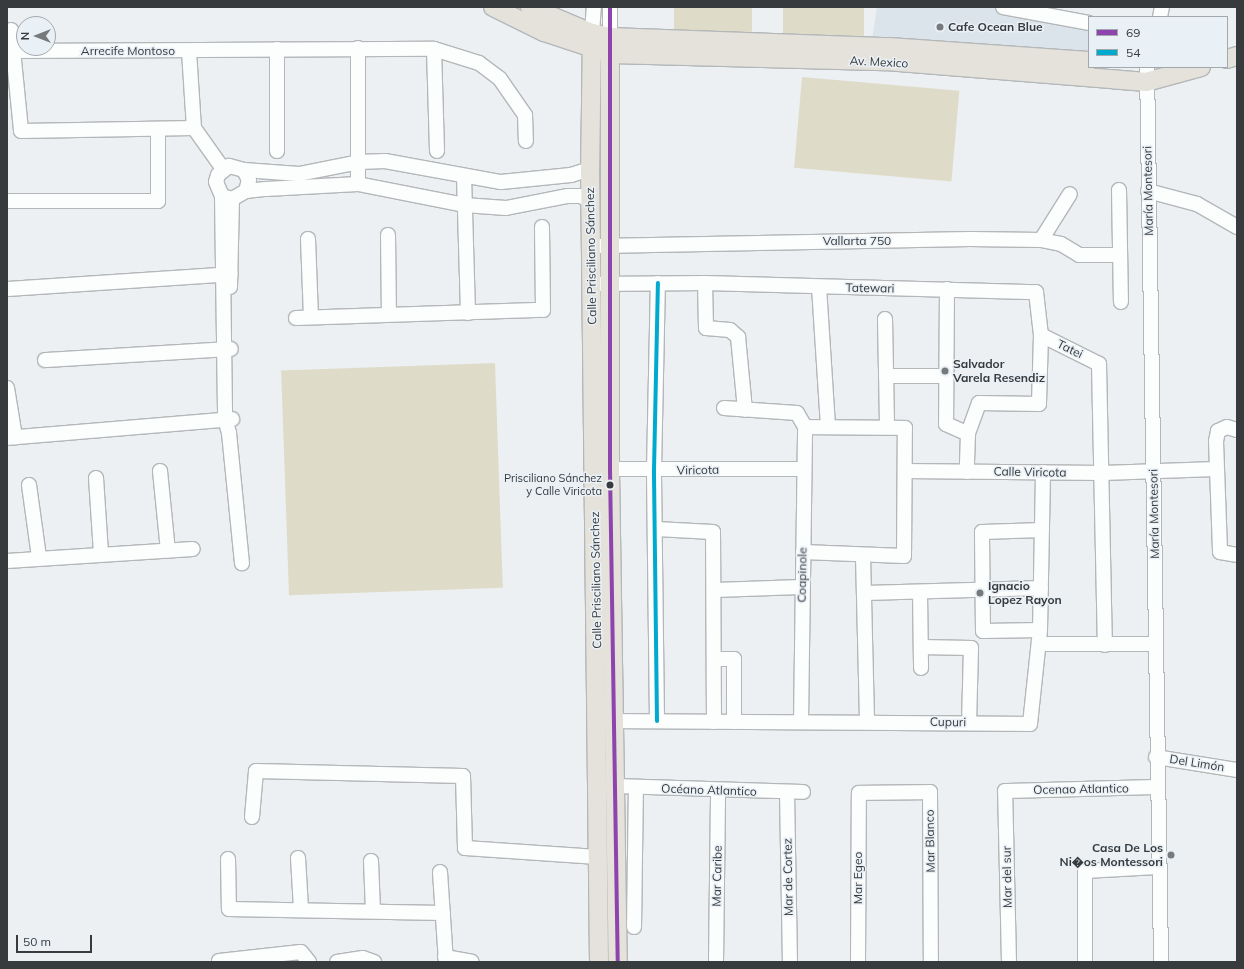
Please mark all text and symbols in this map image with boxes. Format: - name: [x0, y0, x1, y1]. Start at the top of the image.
- north arrow: [16, 16, 56, 56]
- legend: [1088, 16, 1228, 68]
- place label: Cafe Ocean Blue: [948, 20, 1043, 34]
- marker: Cafe Ocean Blue: [935, 22, 945, 32]
- text: 69: [1126, 25, 1140, 40]
- text: N: [18, 32, 32, 40]
- street label: Arrecife Montoso: [81, 44, 175, 58]
- text: 54: [1126, 45, 1140, 60]
- street label: Av. Mexico: [849, 53, 909, 71]
- street label: María Montesori: [1140, 146, 1156, 236]
- street label: Calle Prisciliano Sánchez: [583, 187, 599, 325]
- street label: Vallarta 750: [823, 234, 891, 248]
- street label: Tatewari: [845, 280, 895, 296]
- street label: Tatei: [1055, 337, 1085, 361]
- place label: Salvador Varela Resendiz: [953, 357, 1045, 385]
- marker: Salvador Varela Resendiz: [940, 366, 950, 376]
- street label: Viricota: [677, 462, 719, 478]
- street label: Calle Viricota: [993, 464, 1067, 480]
- street label: María Montesori: [1146, 469, 1162, 559]
- place label: Prisciliano Sánchez y Calle Viricota: [504, 472, 602, 498]
- marker: Prisciliano Sánchez y Calle Viricota: [605, 480, 615, 490]
- street label: Calle Prisciliano Sánchez: [588, 511, 604, 649]
- street label: Coapinole: [794, 547, 810, 603]
- place label: Ignacio Lopez Rayon: [988, 579, 1062, 607]
- marker: Ignacio Lopez Rayon: [975, 588, 985, 598]
- street label: Cupuri: [930, 714, 966, 730]
- street label: Del Limón: [1169, 752, 1225, 774]
- street label: Océano Atlantico: [661, 781, 757, 799]
- street label: Ocenao Atlantico: [1033, 781, 1129, 797]
- street label: Mar Blanco: [922, 809, 938, 873]
- street label: Mar de Cortez: [780, 838, 796, 916]
- place label: Casa De Los Ni�os Montessori: [1060, 841, 1163, 869]
- street label: Mar Caribe: [709, 845, 725, 907]
- street label: Mar del sur: [999, 846, 1015, 908]
- marker: Casa De Los Ni�os Montessori: [1166, 850, 1176, 860]
- street label: Mar Egeo: [851, 852, 865, 904]
- scale bar: [18, 927, 94, 953]
- text: 50 m: [23, 934, 51, 949]

